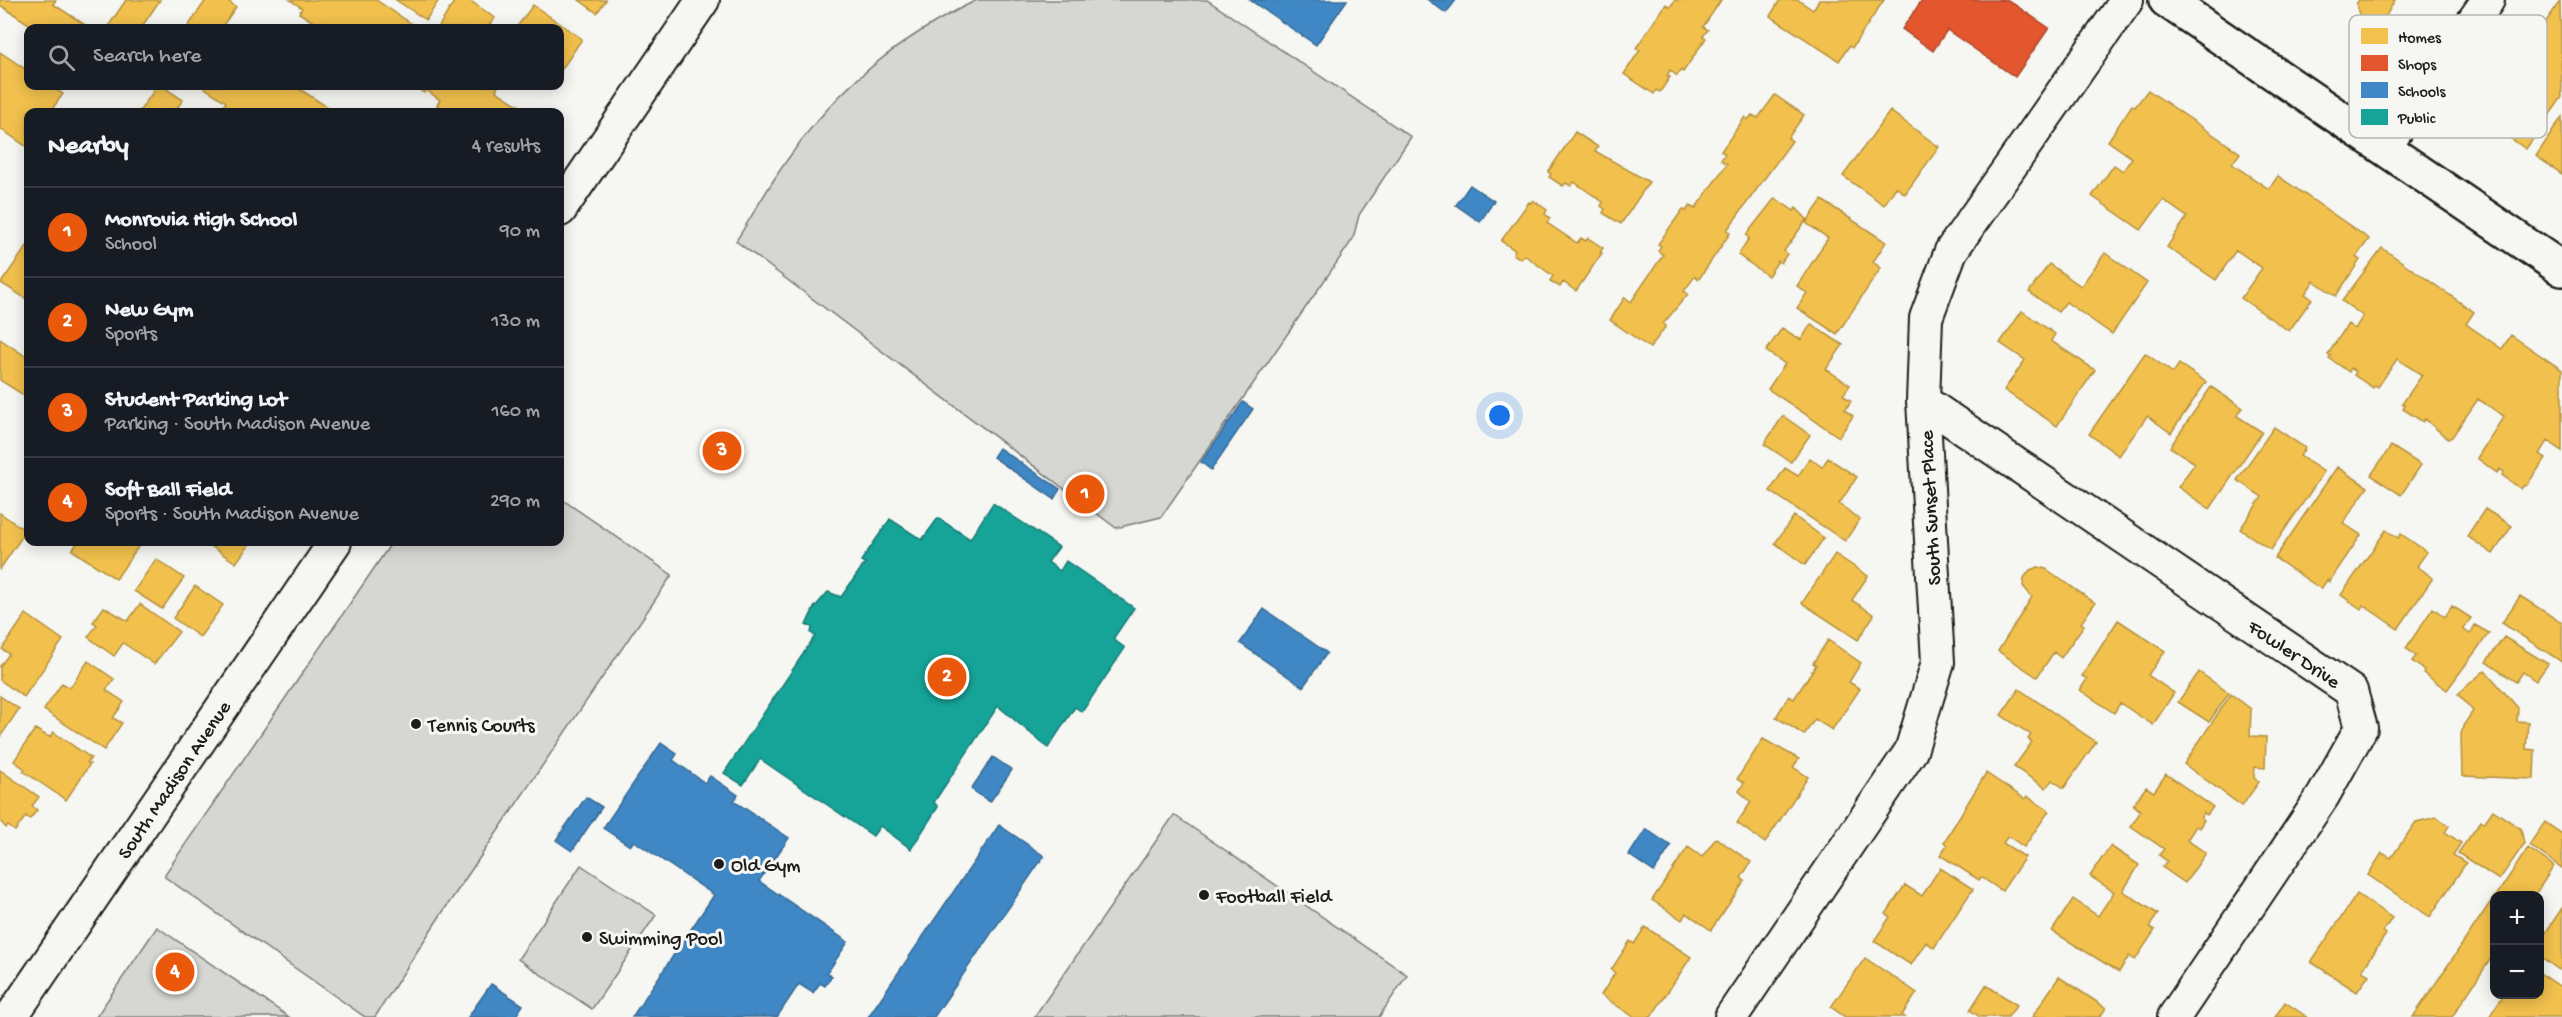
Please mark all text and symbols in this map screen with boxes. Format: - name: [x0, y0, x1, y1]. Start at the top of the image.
- legend: [2349, 15, 2547, 138]
- search box: [24, 24, 564, 90]
- text: Homes: [2398, 30, 2442, 49]
- icon: search: [45, 41, 78, 74]
- text: Search here: [93, 44, 201, 70]
- text: Shops: [2398, 57, 2437, 76]
- text: Schools: [2398, 84, 2447, 103]
- text: Public: [2397, 111, 2436, 130]
- text: Nearby: [48, 132, 129, 163]
- text: 4 results: [472, 136, 540, 159]
- text: Monrovia High School: [105, 208, 297, 234]
- text: 1: [63, 221, 72, 244]
- text: 90 m: [500, 221, 540, 244]
- text: School: [105, 234, 157, 257]
- text: New Gym: [105, 298, 193, 324]
- text: 2: [63, 311, 72, 334]
- text: 130 m: [491, 311, 540, 334]
- text: Sports: [105, 324, 157, 347]
- text: Student Parking Lot: [105, 388, 287, 414]
- text: 3: [62, 401, 73, 424]
- text: 160 m: [491, 401, 540, 424]
- your location: [1485, 401, 1514, 430]
- text: Parking · South Madison Avenue: [105, 414, 370, 437]
- pin: 3: [702, 428, 742, 474]
- street label: South Sunset Place: [1917, 429, 1948, 586]
- pin: 1: [1066, 472, 1104, 516]
- text: Soft Ball Field: [105, 478, 231, 504]
- text: 4: [63, 491, 72, 514]
- text: 290 m: [490, 491, 540, 514]
- text: Sports · South Madison Avenue: [105, 504, 359, 527]
- street label: Fowler Drive: [2242, 616, 2344, 696]
- pin: 2: [928, 654, 966, 700]
- street label: South Madison Avenue: [114, 697, 238, 864]
- place label: Tennis Courts: [427, 716, 535, 739]
- marker: Tennis Courts: [409, 717, 423, 731]
- place label: Old Gym: [731, 856, 801, 879]
- marker: Old Gym: [712, 857, 726, 871]
- place label: Football Field: [1215, 887, 1334, 910]
- marker: Football Field: [1197, 888, 1211, 902]
- map controls: [2490, 891, 2544, 999]
- button: +: [2490, 891, 2544, 945]
- place label: Swimming Pool: [599, 929, 723, 952]
- marker: Swimming Pool: [580, 930, 594, 944]
- button: −: [2490, 945, 2544, 999]
- pin: 4: [156, 950, 195, 994]

